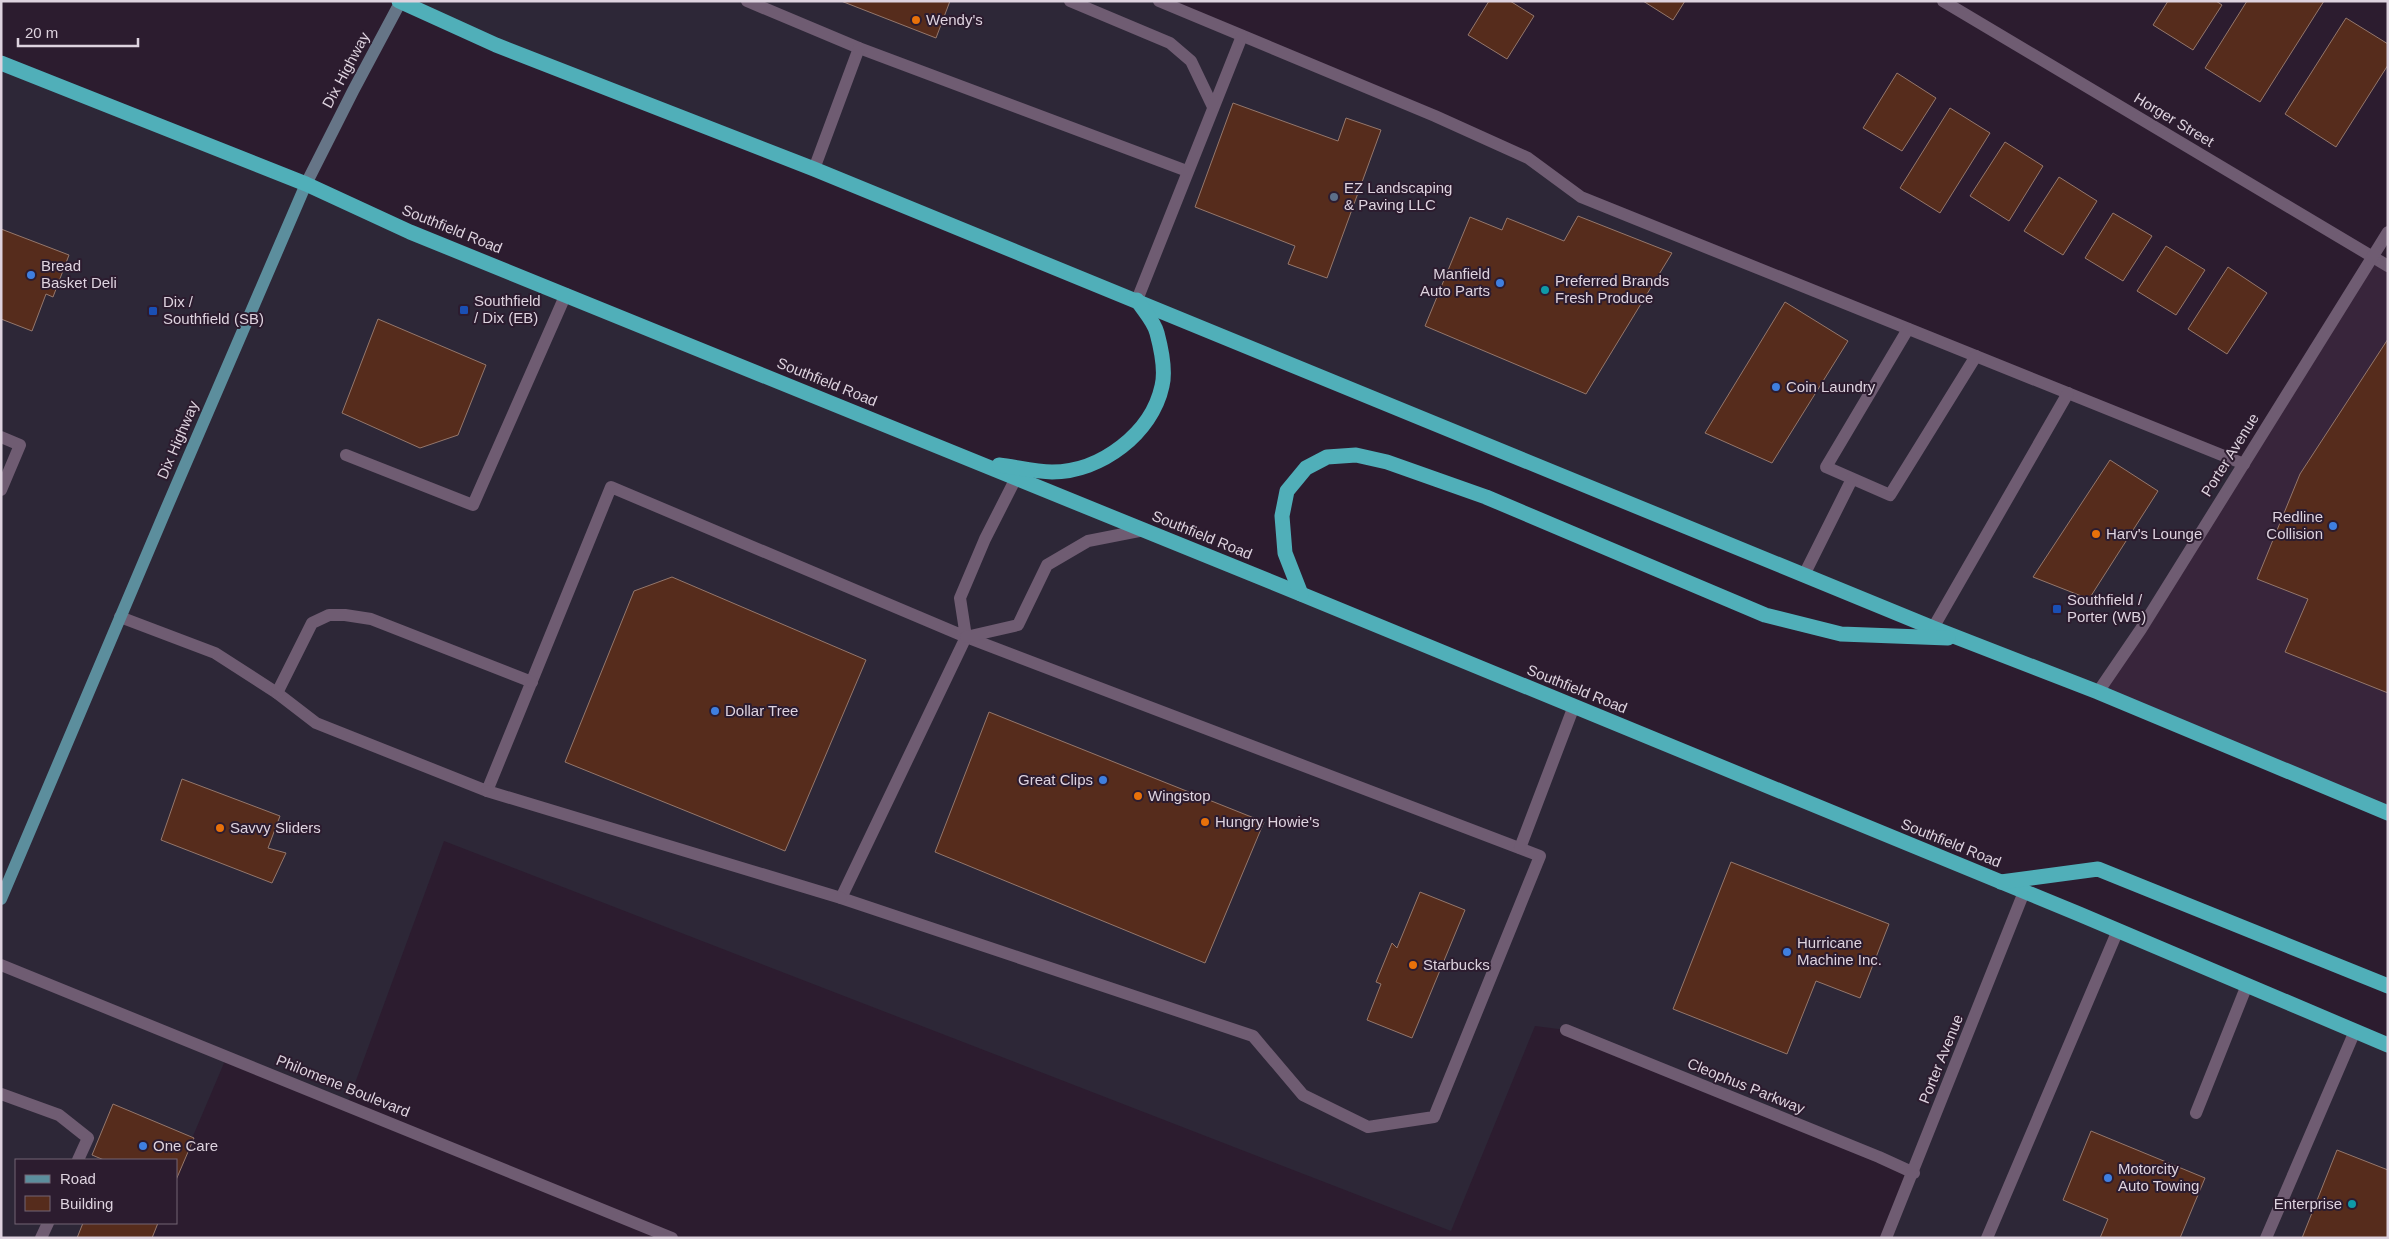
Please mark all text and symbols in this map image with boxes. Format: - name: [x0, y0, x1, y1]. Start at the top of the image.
- place label: Wendy's: [926, 11, 983, 28]
- marker: Wendy's: [910, 14, 922, 26]
- scale bar: [18, 15, 138, 47]
- text: 20 m: [25, 24, 58, 41]
- street label: Dix Highway: [318, 29, 373, 111]
- street label: Horger Street: [2131, 89, 2218, 150]
- place label: EZ Landscaping & Paving LLC: [1344, 179, 1452, 213]
- marker: EZ Landscaping & Paving LLC: [1328, 191, 1340, 203]
- street label: Southfield Road: [400, 201, 505, 256]
- place label: Bread Basket Deli: [41, 257, 117, 291]
- place label: Manfield Auto Parts: [1420, 265, 1490, 299]
- marker: Bread Basket Deli: [25, 269, 37, 281]
- place label: Preferred Brands Fresh Produce: [1555, 272, 1669, 306]
- marker: Manfield Auto Parts: [1494, 277, 1506, 289]
- marker: Preferred Brands Fresh Produce: [1539, 284, 1551, 296]
- place label: Southfield / Dix (EB): [474, 292, 541, 326]
- place label: Dix / Southfield (SB): [163, 293, 264, 327]
- marker: Southfield / Dix (EB): [458, 304, 470, 316]
- marker: Dix / Southfield (SB): [147, 305, 159, 317]
- street label: Southfield Road: [775, 354, 880, 409]
- place label: Coin Laundry: [1786, 378, 1876, 395]
- marker: Coin Laundry: [1770, 381, 1782, 393]
- street label: Dix Highway: [153, 398, 202, 481]
- street label: Porter Avenue: [2197, 410, 2262, 499]
- street label: Southfield Road: [1150, 507, 1255, 562]
- place label: Redline Collision: [2266, 508, 2323, 542]
- marker: Redline Collision: [2327, 520, 2339, 532]
- place label: Harv's Lounge: [2106, 525, 2202, 542]
- marker: Harv's Lounge: [2090, 528, 2102, 540]
- place label: Southfield / Porter (WB): [2067, 591, 2146, 625]
- marker: Southfield / Porter (WB): [2051, 603, 2063, 615]
- street label: Southfield Road: [1525, 661, 1630, 716]
- place label: Dollar Tree: [725, 702, 798, 719]
- marker: Dollar Tree: [709, 705, 721, 717]
- place label: Great Clips: [1018, 771, 1093, 788]
- marker: Great Clips: [1097, 774, 1109, 786]
- place label: Wingstop: [1148, 787, 1211, 804]
- marker: Wingstop: [1132, 790, 1144, 802]
- place label: Hungry Howie's: [1215, 813, 1320, 830]
- street label: Southfield Road: [1899, 815, 2004, 870]
- marker: Hungry Howie's: [1199, 816, 1211, 828]
- place label: Savvy Sliders: [230, 819, 321, 836]
- marker: Savvy Sliders: [214, 822, 226, 834]
- place label: Hurricane Machine Inc.: [1797, 934, 1882, 968]
- marker: Hurricane Machine Inc.: [1781, 946, 1793, 958]
- place label: Starbucks: [1423, 956, 1490, 973]
- marker: Starbucks: [1407, 959, 1419, 971]
- street label: Porter Avenue: [1915, 1012, 1966, 1106]
- street label: Philomene Boulevard: [274, 1051, 412, 1120]
- street label: Cleophus Parkway: [1685, 1054, 1808, 1117]
- place label: One Care: [153, 1137, 218, 1154]
- marker: One Care: [137, 1140, 149, 1152]
- legend: [15, 1159, 178, 1224]
- place label: Motorcity Auto Towing: [2118, 1160, 2199, 1194]
- text: Road: [60, 1170, 96, 1187]
- marker: Motorcity Auto Towing: [2102, 1172, 2114, 1184]
- text: Building: [60, 1195, 113, 1212]
- place label: Enterprise: [2274, 1195, 2342, 1212]
- marker: Enterprise: [2346, 1198, 2358, 1210]

